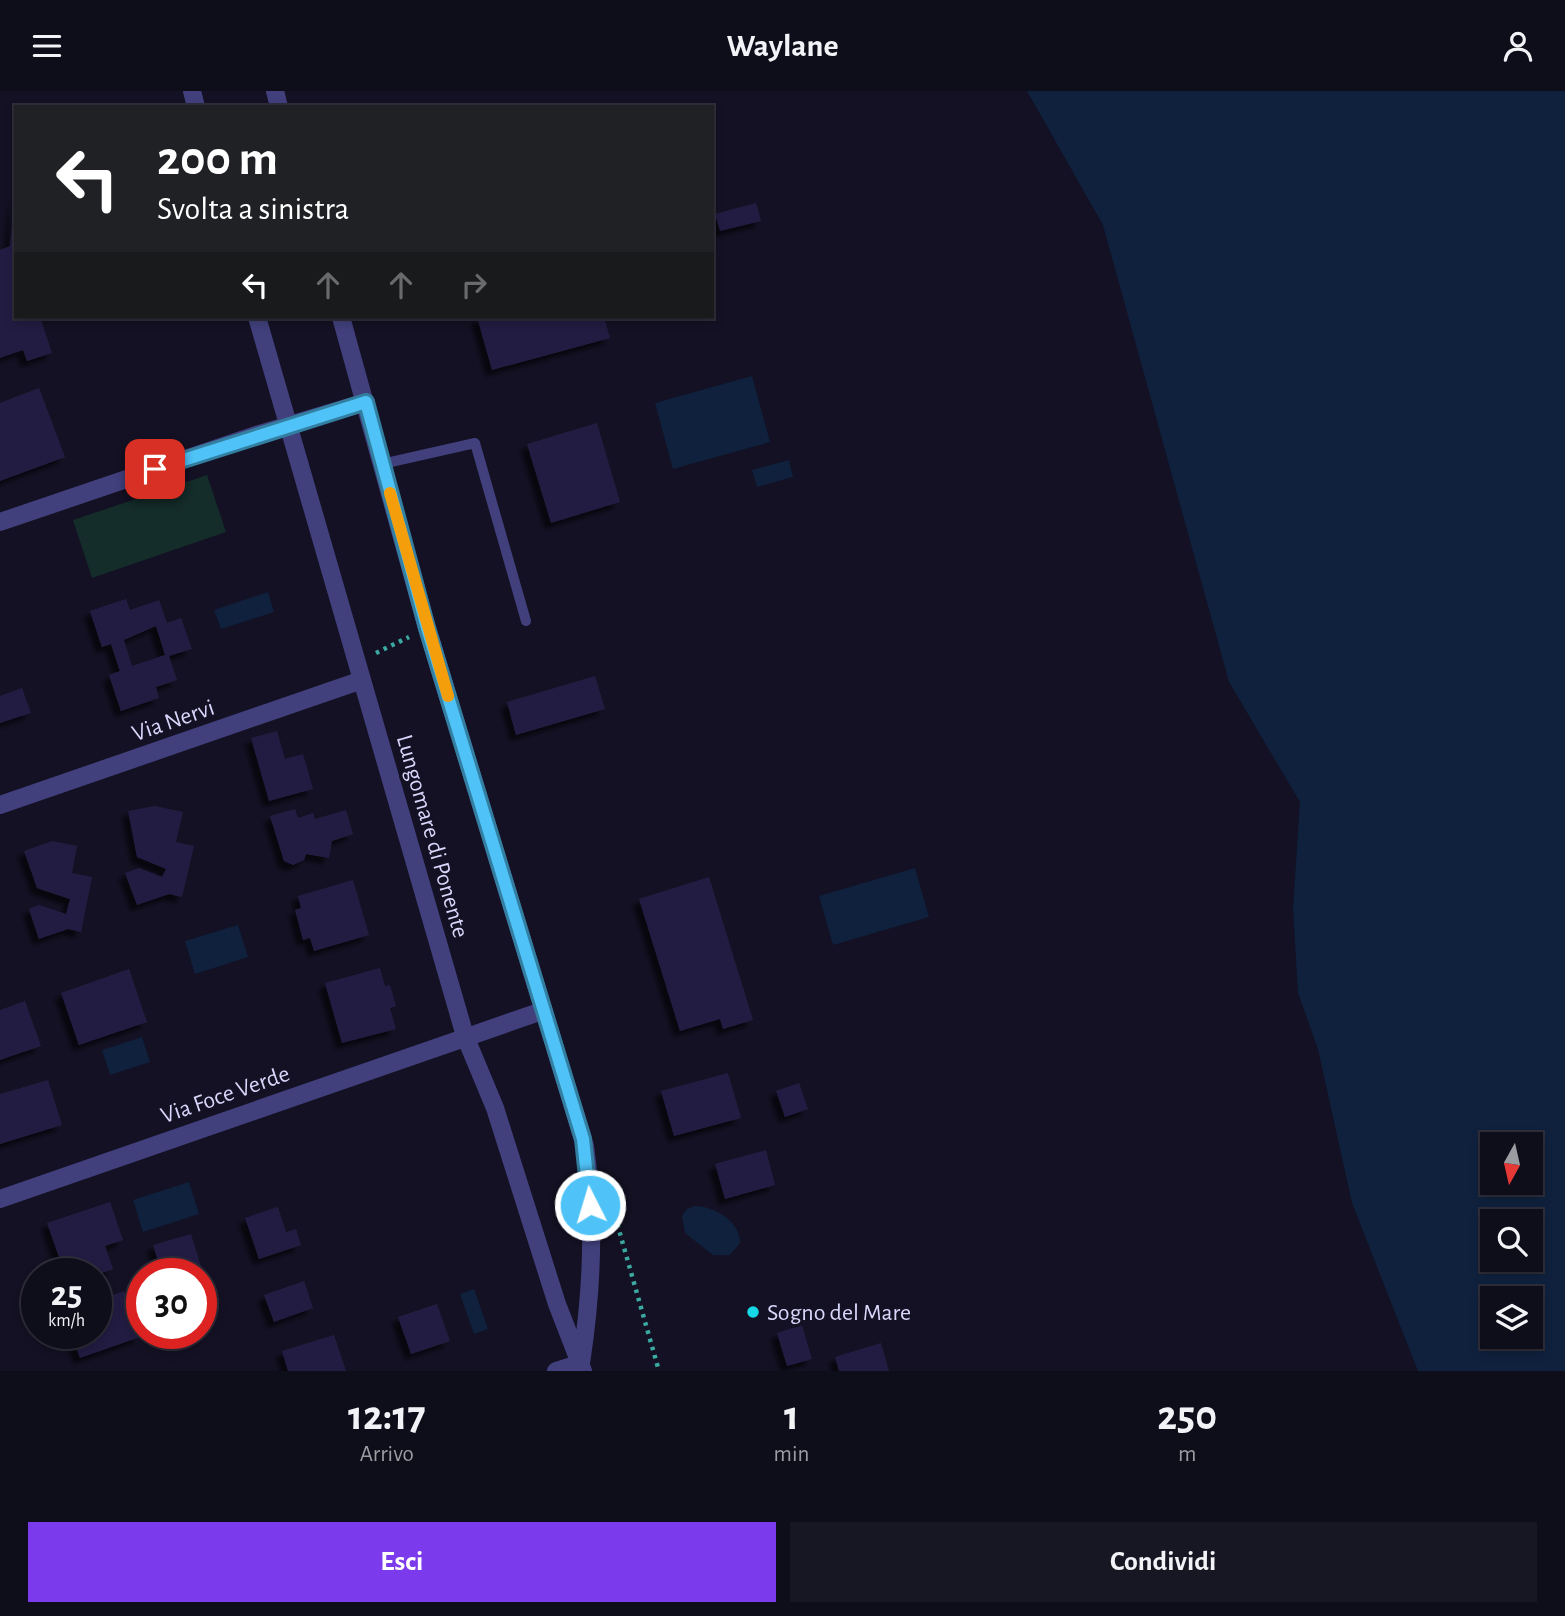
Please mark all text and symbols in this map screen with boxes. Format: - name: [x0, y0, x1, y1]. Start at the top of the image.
- icon: menu: [28, 27, 66, 65]
- icon: person: [1499, 27, 1537, 65]
- text: Waylane: [726, 30, 839, 62]
- icon: left: [42, 133, 133, 224]
- text: 200 m: [157, 135, 278, 184]
- text: Svolta a sinistra: [157, 193, 349, 225]
- icon: left: [236, 266, 274, 304]
- icon: ahead: [309, 266, 347, 304]
- icon: ahead: [382, 266, 420, 304]
- icon: right: [455, 266, 493, 304]
- pin: [125, 439, 185, 499]
- icon: arrive: [136, 450, 174, 488]
- street label: Via Nervi: [129, 696, 218, 746]
- street label: Lungomare di Ponente: [392, 732, 472, 940]
- street label: Via Foce Verde: [158, 1062, 293, 1128]
- north arrow: [1480, 1132, 1544, 1195]
- map controls: [1480, 1132, 1543, 1349]
- position arrow: [553, 1168, 627, 1242]
- button: search: [1480, 1209, 1543, 1272]
- speed limit sign: 30: [126, 1258, 217, 1349]
- text: 25: [51, 1277, 82, 1312]
- button: layers: [1480, 1286, 1543, 1349]
- place label: Sogno del Mare: [767, 1301, 911, 1325]
- marker: Sogno del Mare: [745, 1304, 761, 1320]
- text: km/h: [48, 1312, 85, 1330]
- text: 12:17: [348, 1395, 426, 1437]
- text: 1: [784, 1395, 799, 1437]
- text: 250: [1157, 1395, 1217, 1437]
- text: Arrivo: [360, 1443, 414, 1466]
- text: min: [774, 1443, 809, 1466]
- text: m: [1178, 1443, 1196, 1466]
- button: Esci: [28, 1522, 776, 1602]
- button: Condividi: [790, 1522, 1537, 1602]

